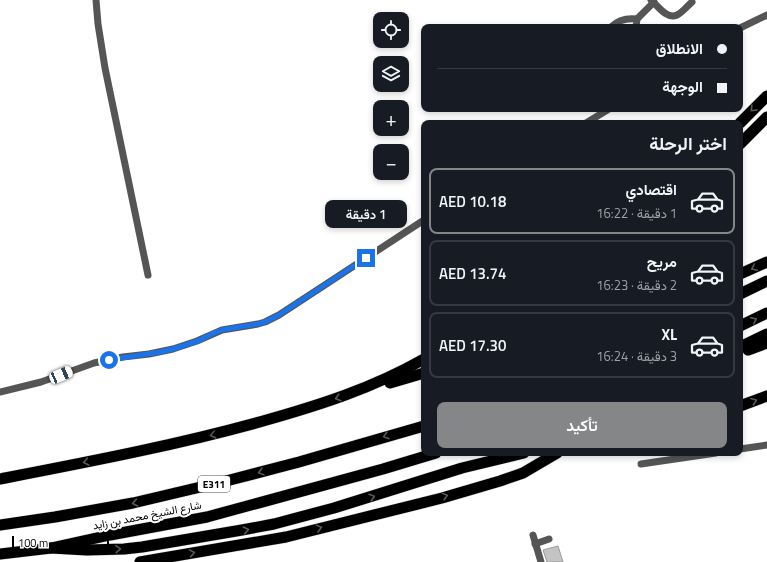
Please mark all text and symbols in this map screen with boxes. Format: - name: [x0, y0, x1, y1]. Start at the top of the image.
- map controls: [373, 12, 409, 180]
- button: locate: [373, 12, 409, 48]
- text: الانطلاق: [656, 37, 703, 60]
- button: layers: [373, 56, 409, 92]
- text: الوجهة: [662, 75, 703, 98]
- button: +: [373, 100, 409, 136]
- one-way arrow: [750, 104, 758, 112]
- text: اختر الرحلة: [649, 130, 727, 157]
- button: −: [373, 144, 409, 180]
- text: اقتصادي: [625, 178, 677, 201]
- icon: car: [689, 183, 725, 219]
- text: AED 10.18: [439, 190, 506, 213]
- callout: 1 دقيقة: [325, 200, 407, 228]
- text: 1 دقيقة · 16:22: [596, 203, 677, 223]
- text: 1 دقيقة: [346, 204, 386, 224]
- route end: [357, 249, 375, 267]
- text: مريح: [647, 250, 677, 273]
- icon: car: [689, 255, 725, 291]
- text: AED 13.74: [439, 262, 506, 285]
- one-way arrow: [750, 263, 758, 271]
- text: 2 دقيقة · 16:23: [596, 275, 677, 295]
- one-way arrow: [749, 317, 757, 325]
- text: XL: [661, 323, 677, 346]
- icon: car: [689, 327, 725, 363]
- text: AED 17.30: [439, 334, 506, 357]
- text: 3 دقيقة · 16:24: [596, 346, 677, 366]
- route start: [100, 351, 118, 369]
- car: [48, 365, 74, 385]
- one-way arrow: [334, 394, 341, 402]
- one-way arrow: [750, 398, 757, 406]
- button: تأكيد: [437, 402, 727, 448]
- one-way arrow: [210, 430, 216, 438]
- one-way arrow: [383, 431, 390, 440]
- one-way arrow: [83, 458, 89, 466]
- one-way arrow: [258, 467, 265, 476]
- road number: E311: [198, 476, 230, 492]
- one-way arrow: [368, 493, 375, 502]
- one-way arrow: [442, 493, 449, 501]
- street label: شارع الشيخ محمد بن زايد: [91, 497, 203, 533]
- one-way arrow: [132, 498, 138, 506]
- one-way arrow: [316, 524, 323, 533]
- one-way arrow: [243, 526, 249, 534]
- scale bar: [12, 534, 109, 553]
- text: 100 m: [18, 535, 48, 551]
- one-way arrow: [115, 545, 121, 553]
- one-way arrow: [189, 549, 195, 558]

